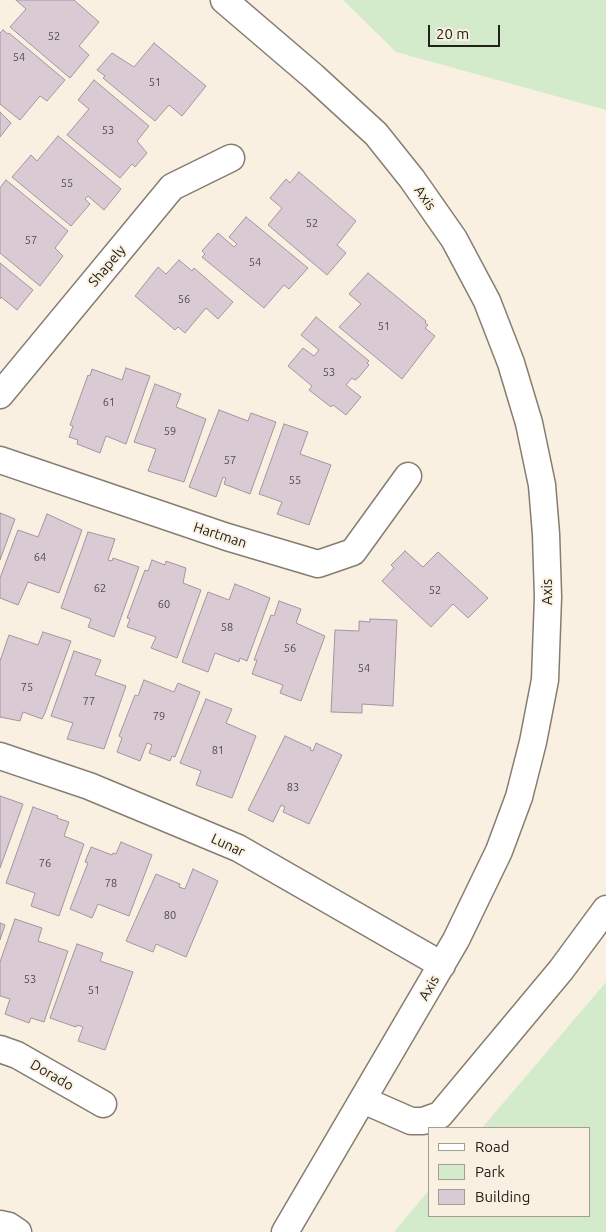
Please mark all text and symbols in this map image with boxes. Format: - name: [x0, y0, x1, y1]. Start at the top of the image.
- scale bar: [431, 15, 504, 47]
- text: 20 m: [436, 25, 469, 42]
- house number: 52: [48, 29, 60, 43]
- house number: 54: [13, 50, 25, 64]
- house number: 51: [149, 75, 161, 89]
- house number: 53: [102, 123, 114, 137]
- house number: 55: [61, 176, 73, 190]
- street label: Axis: [411, 183, 439, 213]
- house number: 52: [306, 216, 318, 230]
- house number: 57: [25, 233, 37, 247]
- street label: Shapely: [85, 242, 129, 290]
- house number: 54: [249, 255, 261, 269]
- house number: 56: [178, 292, 190, 306]
- house number: 51: [378, 319, 390, 333]
- house number: 53: [323, 365, 335, 379]
- house number: 61: [103, 395, 115, 409]
- house number: 59: [164, 424, 176, 438]
- house number: 57: [224, 453, 236, 467]
- house number: 55: [289, 473, 301, 487]
- street label: Hartman: [191, 519, 249, 551]
- house number: 64: [34, 550, 46, 564]
- street label: Axis: [539, 579, 555, 605]
- house number: 62: [94, 581, 106, 595]
- house number: 52: [429, 583, 441, 597]
- house number: 60: [158, 597, 170, 611]
- house number: 58: [221, 620, 233, 634]
- house number: 56: [284, 641, 296, 655]
- house number: 54: [358, 661, 370, 675]
- house number: 75: [21, 680, 33, 694]
- house number: 77: [83, 694, 95, 708]
- house number: 79: [153, 709, 165, 723]
- house number: 81: [212, 743, 224, 757]
- house number: 83: [287, 780, 299, 794]
- street label: Lunar: [208, 830, 248, 860]
- house number: 76: [39, 856, 51, 870]
- house number: 78: [105, 876, 117, 890]
- house number: 80: [164, 908, 176, 922]
- house number: 53: [24, 972, 36, 986]
- street label: Axis: [415, 973, 443, 1003]
- house number: 51: [88, 983, 100, 997]
- street label: Dorado: [27, 1056, 77, 1094]
- legend: [428, 1127, 591, 1217]
- text: Road: [475, 1138, 510, 1155]
- text: Park: [475, 1163, 505, 1180]
- text: Building: [475, 1188, 530, 1205]

